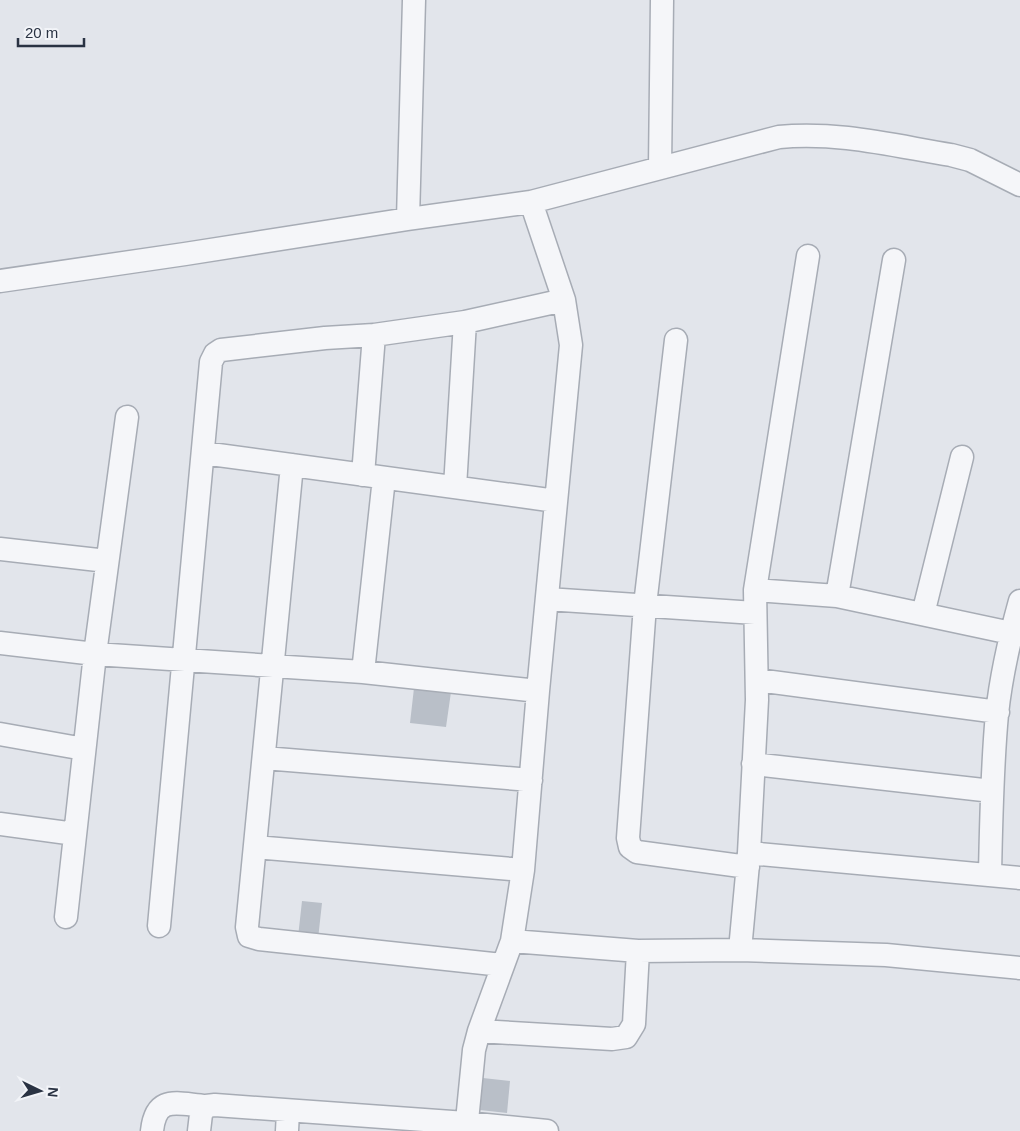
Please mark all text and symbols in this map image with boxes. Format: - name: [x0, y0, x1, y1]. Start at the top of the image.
- scale bar: [18, 15, 84, 47]
- text: 20 m: [25, 24, 58, 41]
- north arrow: [15, 1066, 65, 1116]
- text: N: [45, 1086, 61, 1098]

